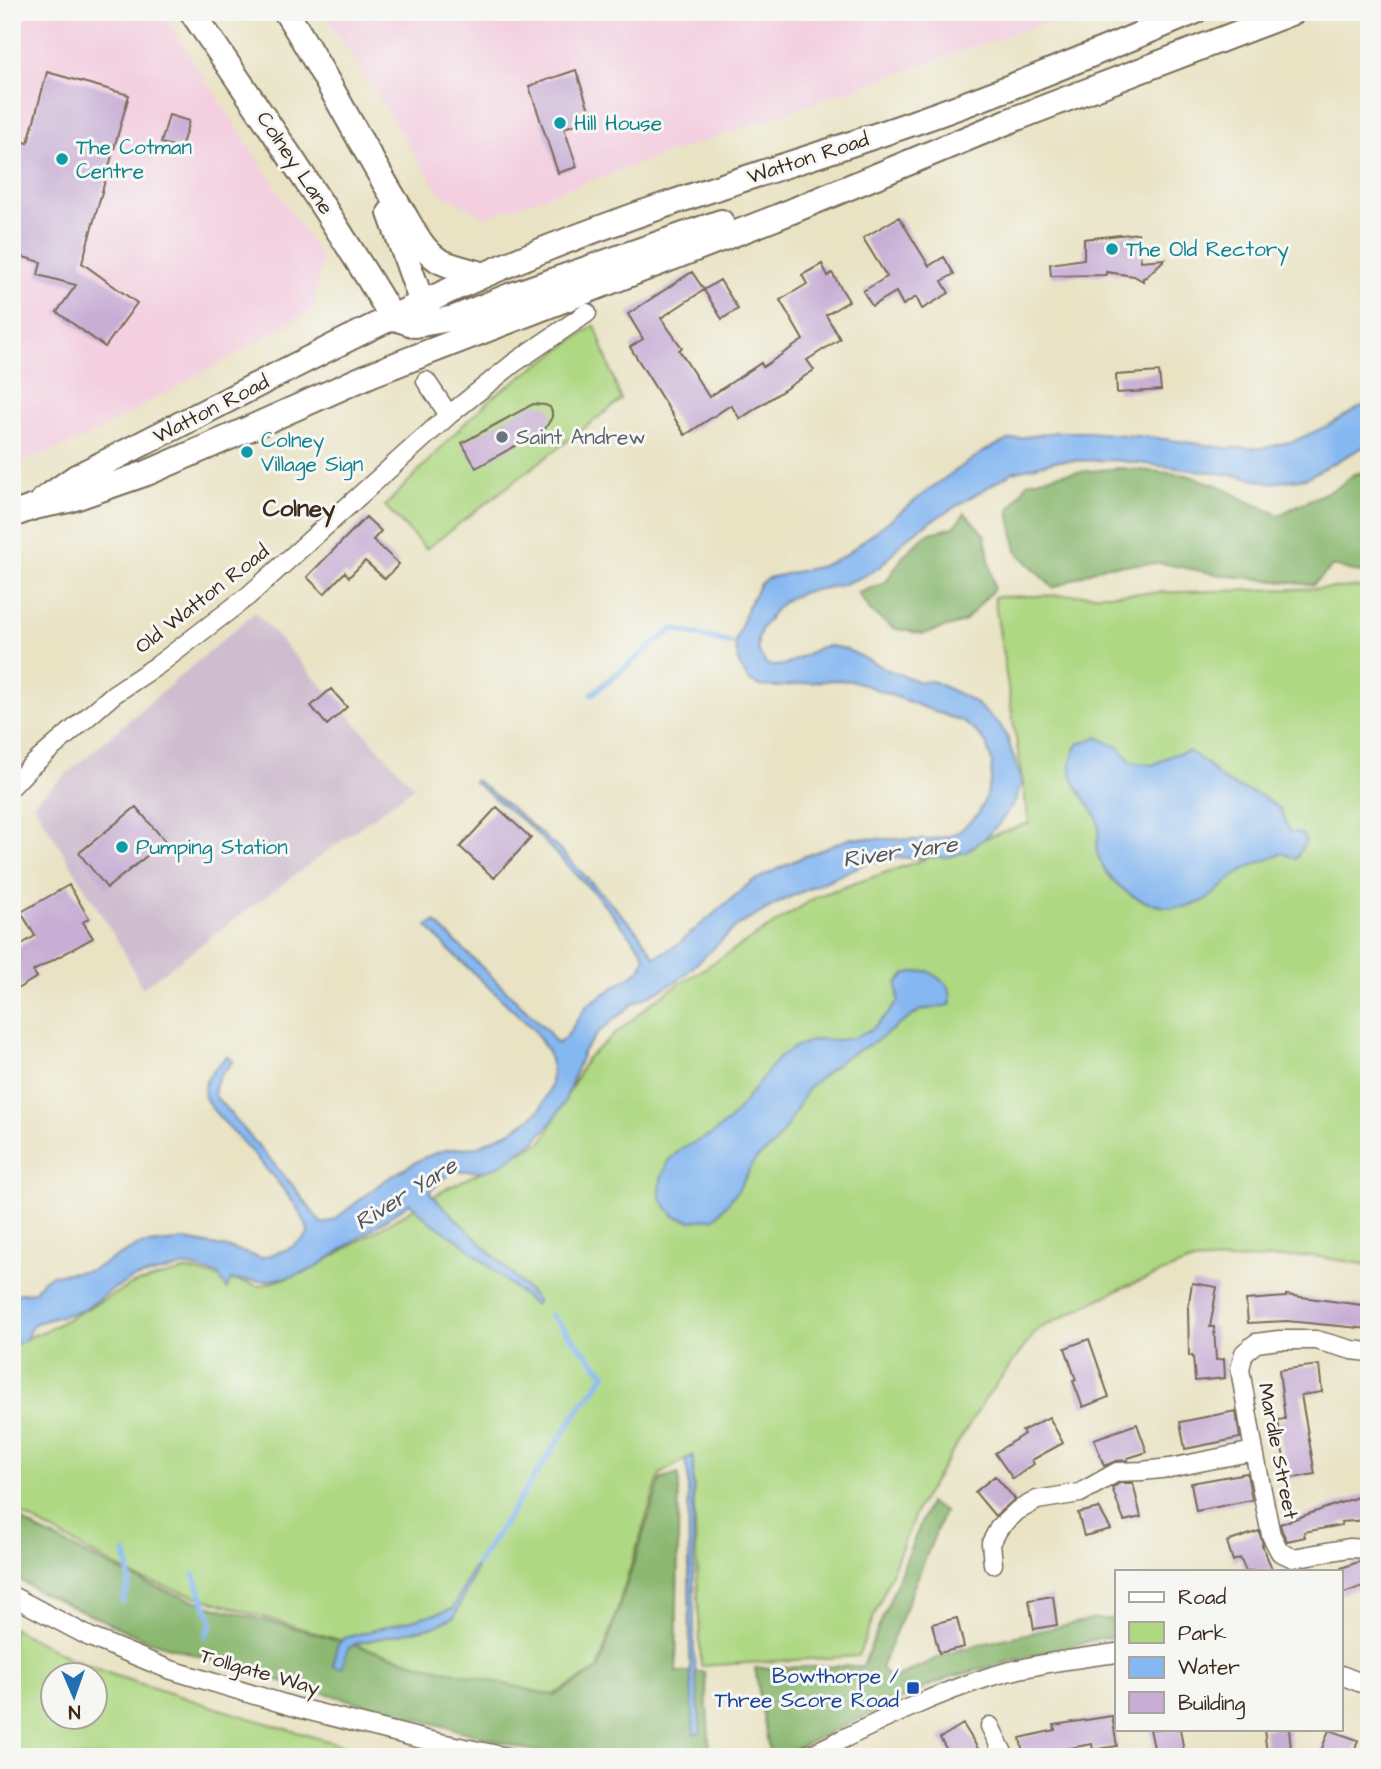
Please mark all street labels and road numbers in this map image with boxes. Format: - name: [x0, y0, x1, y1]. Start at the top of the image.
- street label: Colney Lane: [248, 106, 340, 222]
- street label: Watton Road: [743, 125, 873, 191]
- street label: Watton Road: [148, 367, 274, 451]
- street label: Old Watton Road: [129, 537, 275, 661]
- street label: Mardle Street: [1251, 1380, 1306, 1522]
- street label: Tollgate Way: [196, 1641, 324, 1705]

